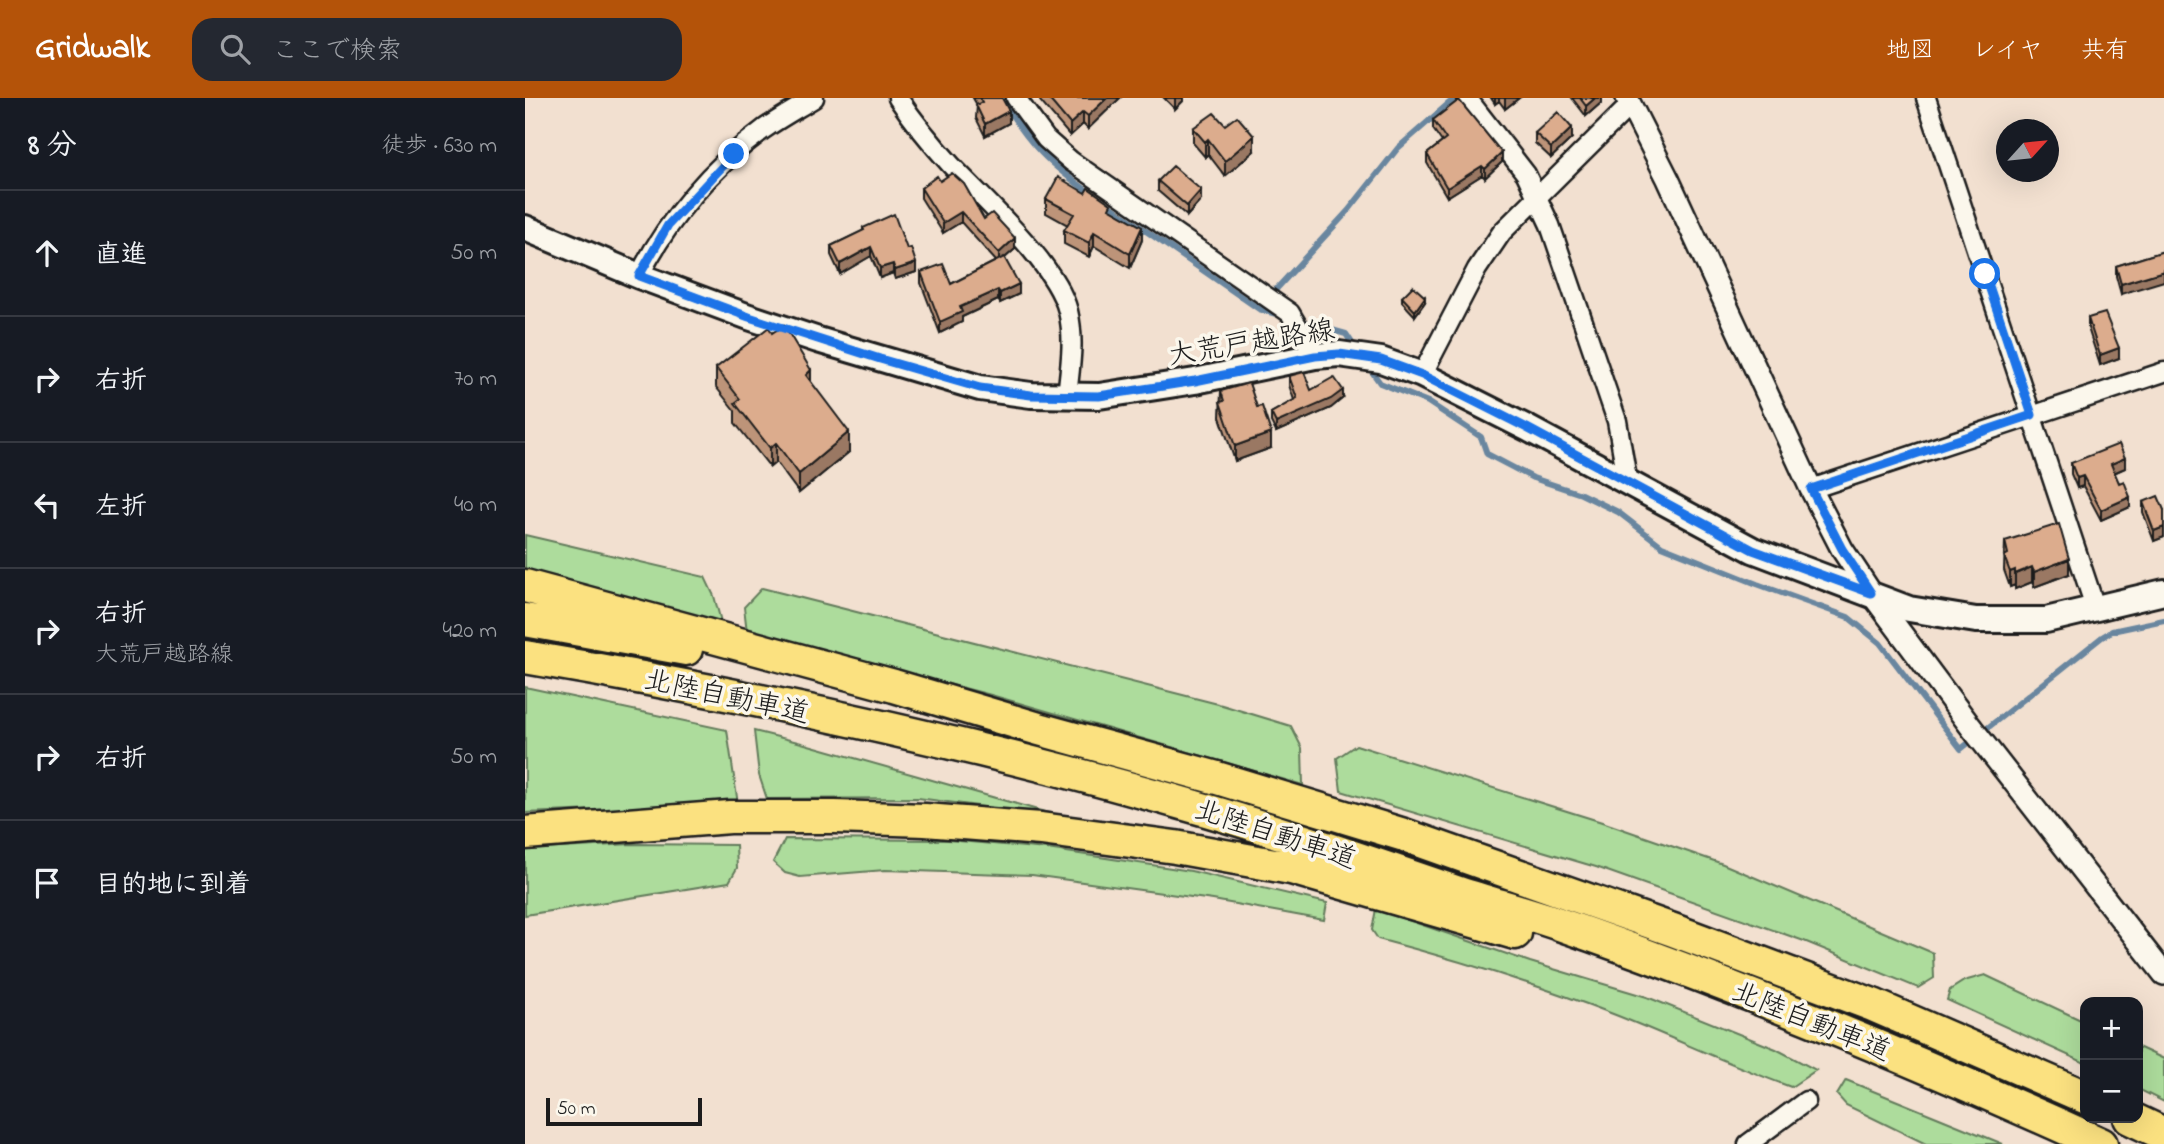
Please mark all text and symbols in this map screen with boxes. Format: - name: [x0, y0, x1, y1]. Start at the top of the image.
- search box: [192, 18, 682, 81]
- text: Gridwalk: [35, 25, 150, 73]
- icon: search: [216, 30, 254, 68]
- text: ここで検索: [272, 33, 402, 71]
- text: 地図: [1886, 34, 1934, 69]
- text: レイヤ: [1972, 34, 2043, 69]
- text: 共有: [2081, 34, 2129, 69]
- north arrow: [1996, 119, 2059, 182]
- text: 8 分: [28, 125, 77, 169]
- text: 徒歩 · 630 m: [381, 130, 497, 163]
- route end: [718, 138, 749, 169]
- icon: ahead: [28, 234, 66, 272]
- text: 直進: [95, 237, 147, 275]
- text: 50 m: [450, 237, 497, 270]
- route start: [1969, 258, 2000, 289]
- street label: 大荒戸越路線: [1165, 311, 1338, 378]
- icon: right: [28, 360, 66, 398]
- text: 右折: [95, 363, 147, 401]
- text: 70 m: [454, 363, 497, 396]
- icon: left: [28, 486, 66, 524]
- text: 左折: [95, 489, 147, 527]
- text: 40 m: [454, 489, 497, 522]
- text: 右折: [95, 596, 147, 634]
- icon: right: [28, 612, 66, 650]
- text: 420 m: [443, 615, 497, 648]
- text: 大荒戸越路線: [95, 639, 233, 672]
- street label: 北陸自動車道: [640, 661, 813, 736]
- icon: right: [28, 738, 66, 776]
- text: 右折: [95, 741, 147, 779]
- text: 50 m: [450, 741, 497, 774]
- street label: 北陸自動車道: [1189, 791, 1361, 882]
- icon: arrive: [28, 864, 66, 902]
- text: 目的地に到着: [95, 867, 251, 905]
- street label: 北陸自動車道: [1725, 973, 1896, 1074]
- map controls: [2080, 997, 2143, 1123]
- button: +: [2080, 997, 2143, 1060]
- button: −: [2080, 1060, 2143, 1123]
- scale bar: [546, 1095, 702, 1127]
- text: 50 m: [557, 1096, 596, 1123]

